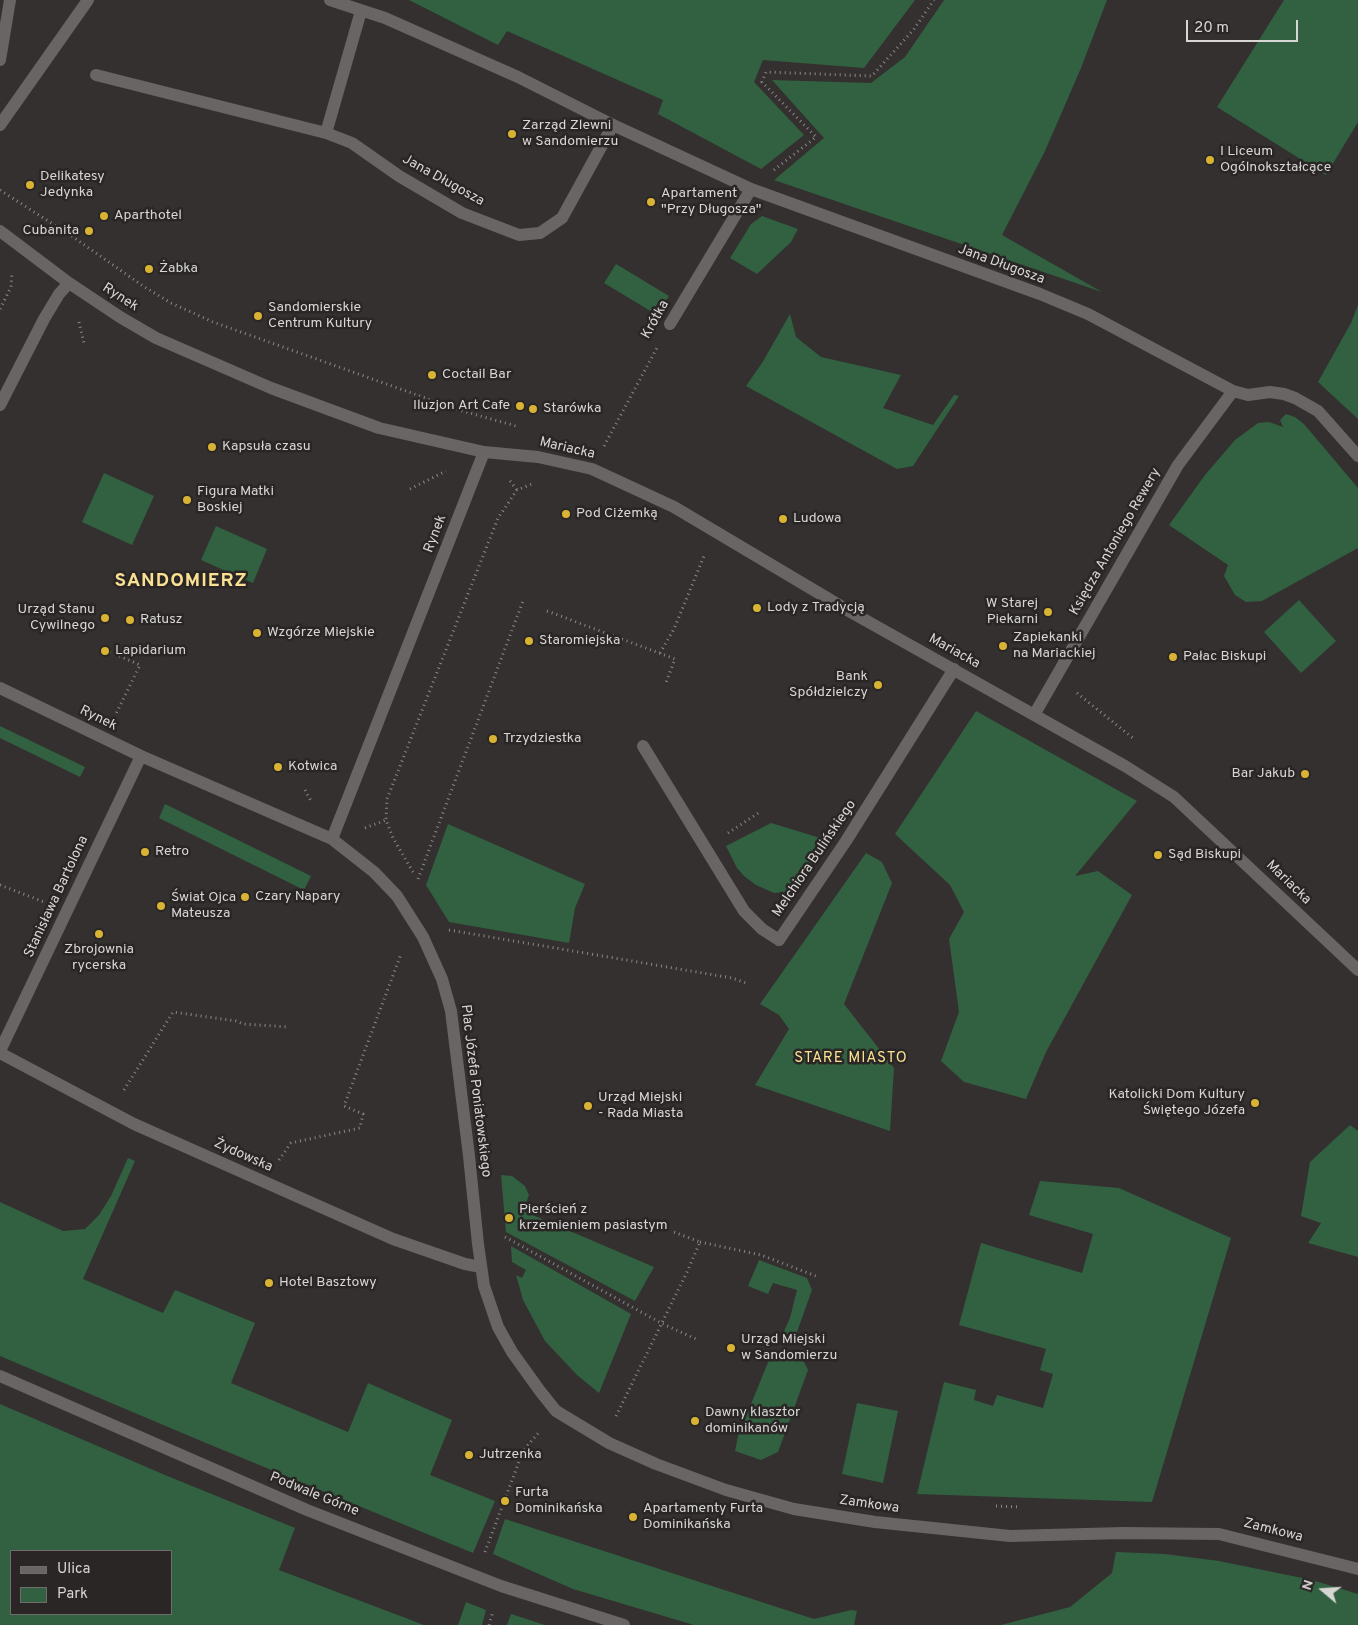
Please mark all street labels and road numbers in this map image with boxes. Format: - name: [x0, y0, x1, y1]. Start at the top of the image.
- street label: Jana Długosza: [399, 152, 487, 210]
- street label: Jana Długosza: [955, 242, 1047, 288]
- street label: Rynek: [99, 280, 141, 316]
- street label: Krótka: [639, 298, 673, 342]
- street label: Mariacka: [538, 434, 596, 464]
- street label: Księdza Antoniego Rewery: [1067, 465, 1165, 619]
- street label: Rynek: [421, 512, 451, 556]
- street label: Mariacka: [925, 631, 983, 673]
- street label: Rynek: [76, 703, 120, 735]
- street label: Melchiora Bulińskiego: [770, 797, 860, 921]
- street label: Stanisława Bartolona: [21, 833, 93, 961]
- street label: Mariacka: [1262, 857, 1314, 909]
- street label: Plac Józefa Poniatowskiego: [456, 1004, 494, 1178]
- street label: Żydowska: [211, 1136, 275, 1176]
- street label: Podwale Górne: [267, 1469, 361, 1521]
- street label: Zamkowa: [838, 1492, 900, 1518]
- street label: Zamkowa: [1242, 1516, 1304, 1546]

